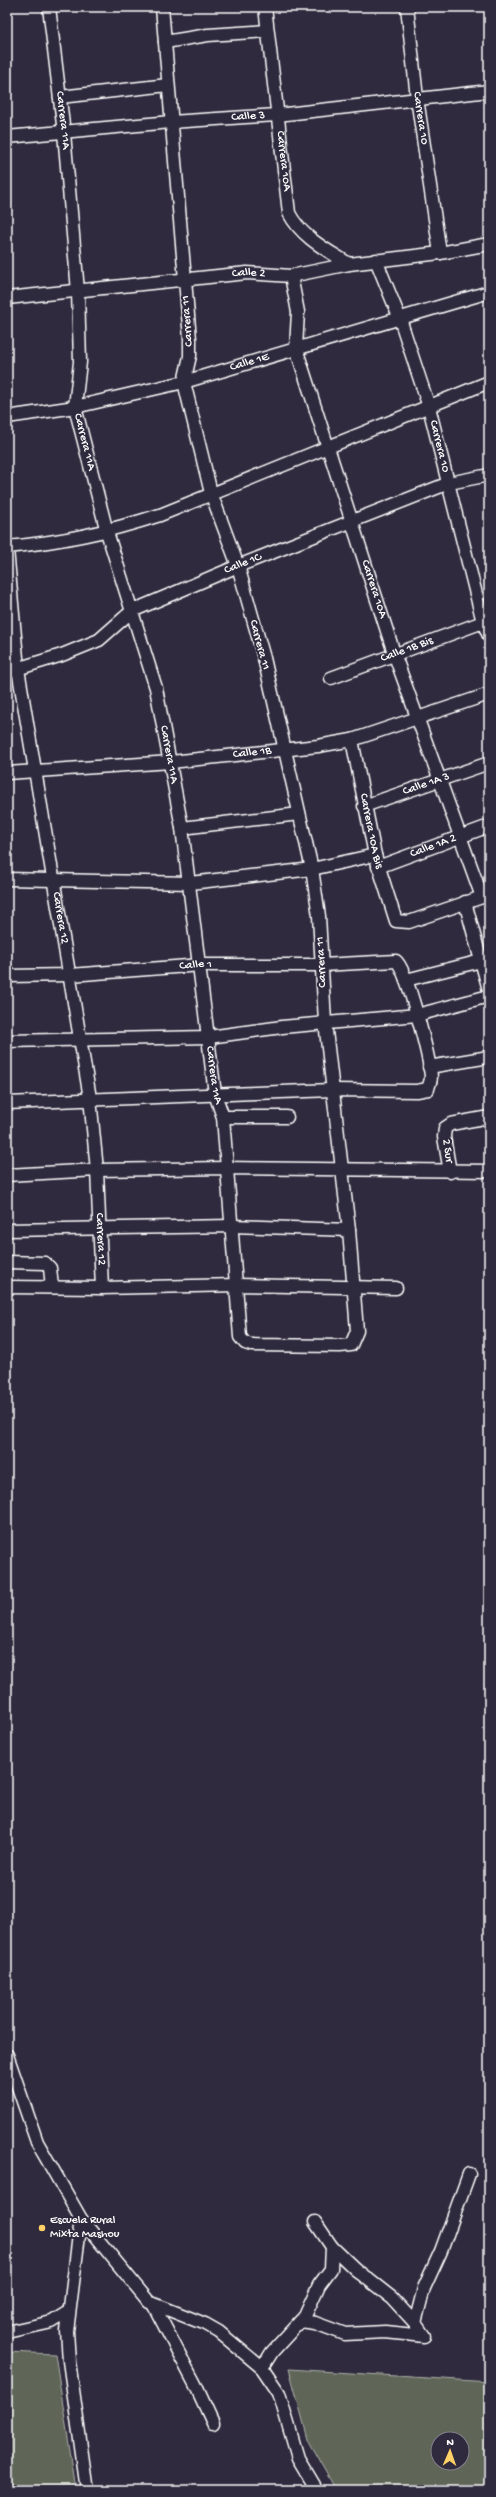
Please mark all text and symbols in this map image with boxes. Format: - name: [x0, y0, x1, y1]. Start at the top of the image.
- street label: Carrera 11A: [52, 90, 72, 151]
- street label: Carrera 10: [409, 91, 431, 146]
- street label: Calle 3: [231, 109, 265, 125]
- street label: Carrera 10A: [272, 130, 293, 193]
- street label: Calle 2: [231, 266, 266, 282]
- street label: Carrera 11: [179, 295, 197, 347]
- street label: Calle 1E: [229, 350, 271, 375]
- street label: Carrera 11A: [70, 412, 98, 473]
- street label: Carrera 10: [426, 419, 452, 474]
- street label: Calle 1C: [222, 550, 265, 578]
- street label: Carrera 10A: [358, 558, 390, 621]
- street label: Carrera 11: [246, 618, 272, 672]
- street label: Calle 1B Bis: [379, 634, 436, 666]
- street label: Carrera 11A: [156, 724, 181, 785]
- street label: Calle 1B: [232, 744, 273, 762]
- street label: Calle 1A 3: [401, 770, 452, 799]
- street label: Carrera 10A Bis: [356, 792, 386, 871]
- street label: Calle 1A 2: [408, 832, 458, 861]
- street label: Carrera 12: [49, 891, 71, 945]
- street label: Carrera 11: [314, 936, 330, 988]
- street label: Calle 1: [179, 958, 212, 974]
- street label: Carrera 11A: [202, 1045, 225, 1107]
- street label: 2 Sur: [438, 1138, 456, 1166]
- street label: Carrera 12: [92, 1213, 108, 1266]
- place label: Escuela Rural Mixta Mashou: [50, 2214, 120, 2242]
- marker: Escuela Rural Mixta Mashou: [37, 2223, 47, 2233]
- north arrow: [430, 2431, 470, 2471]
- text: N: [446, 2437, 454, 2449]

